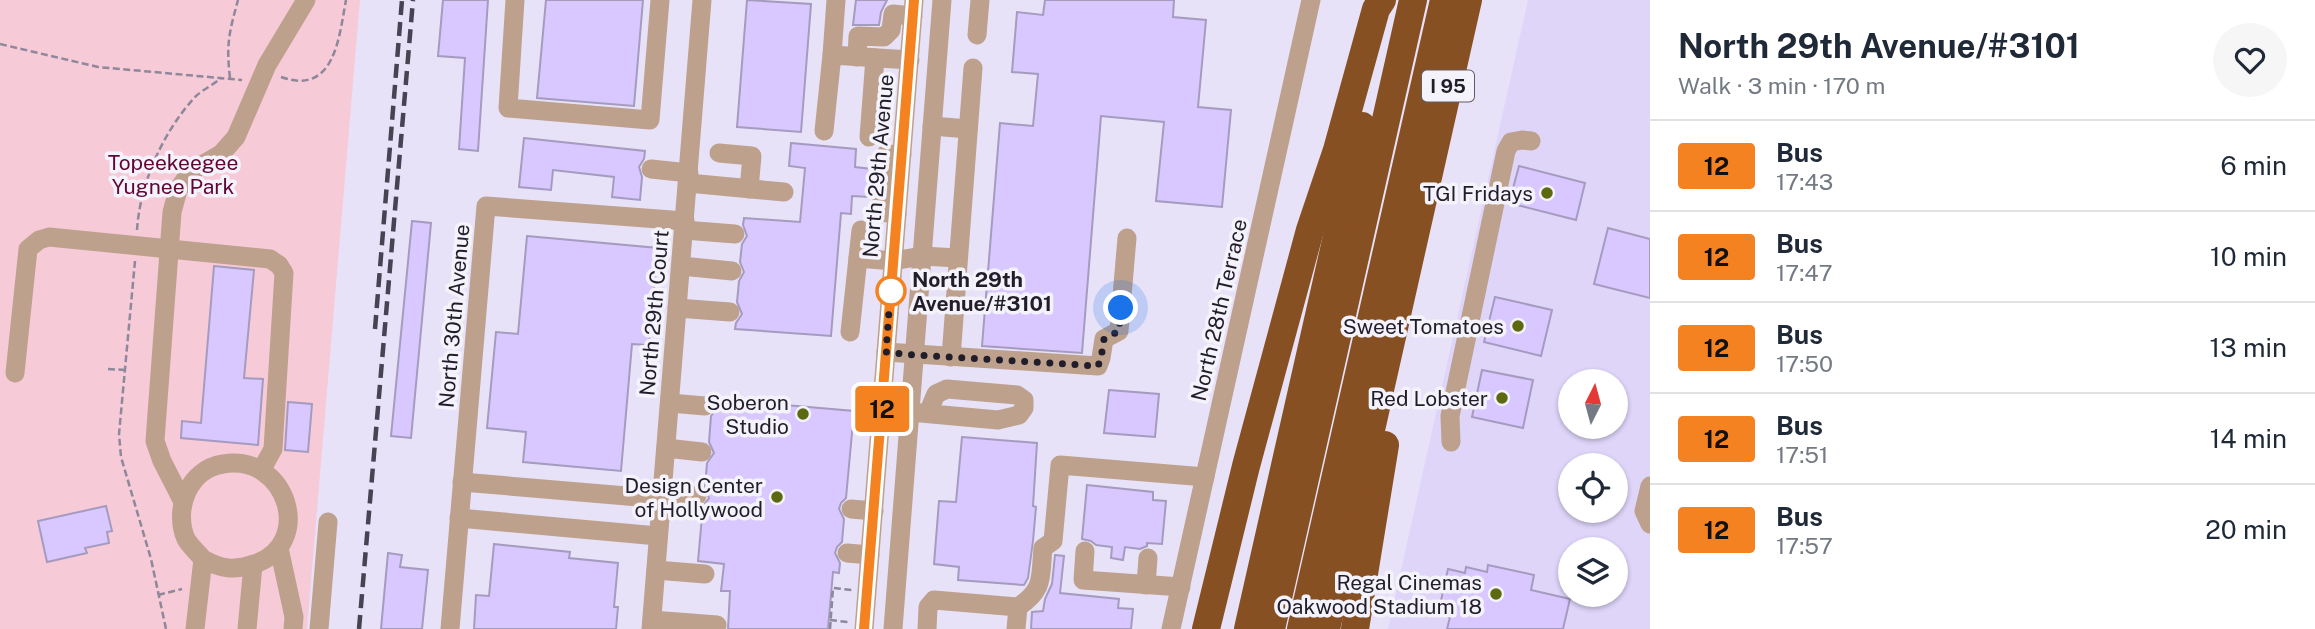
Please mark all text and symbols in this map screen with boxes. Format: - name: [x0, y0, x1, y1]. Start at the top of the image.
- button: heart: [2213, 23, 2287, 97]
- text: North 29th Avenue/#3101: [1678, 27, 2080, 65]
- road number: I 95: [1422, 71, 1474, 102]
- text: Walk · 3 min · 170 m: [1678, 72, 1885, 99]
- street label: North 29th Avenue: [858, 73, 898, 259]
- text: Bus: [1776, 137, 1823, 168]
- park label: Topeekeegee Yugnee Park: [108, 150, 238, 199]
- text: 6 min: [2220, 150, 2287, 181]
- text: 12: [1704, 152, 1729, 180]
- text: 17:43: [1776, 168, 1833, 195]
- place label: TGI Fridays: [1423, 181, 1533, 206]
- marker: TGI Fridays: [1539, 185, 1555, 201]
- street label: North 28th Terrace: [1186, 217, 1252, 403]
- street label: North 30th Avenue: [434, 223, 474, 409]
- text: Bus: [1776, 228, 1823, 259]
- street label: North 29th Court: [634, 229, 674, 397]
- text: 10 min: [2210, 241, 2287, 272]
- text: 12: [1704, 243, 1729, 271]
- text: 17:47: [1776, 259, 1832, 286]
- place label: North 29th Avenue/#3101: [912, 267, 1052, 316]
- marker: North 29th Avenue/#3101: [876, 276, 906, 306]
- your location: [1103, 290, 1138, 325]
- place label: Sweet Tomatoes: [1343, 314, 1504, 339]
- marker: Sweet Tomatoes: [1510, 318, 1526, 334]
- text: Bus: [1776, 319, 1823, 350]
- text: 13 min: [2210, 332, 2287, 363]
- text: 12: [1704, 334, 1729, 362]
- text: 17:50: [1776, 350, 1833, 377]
- north arrow: [1558, 369, 1628, 439]
- map controls: [1558, 369, 1628, 607]
- line badge: 12: [850, 386, 914, 432]
- place label: Red Lobster: [1370, 386, 1488, 411]
- place label: Soberon Studio: [707, 390, 789, 439]
- marker: Red Lobster: [1494, 390, 1510, 406]
- text: 12: [869, 395, 895, 423]
- marker: Soberon Studio: [795, 406, 811, 422]
- text: Bus: [1776, 410, 1823, 441]
- text: 14 min: [2210, 423, 2287, 454]
- text: 12: [1704, 425, 1729, 453]
- text: 17:51: [1776, 441, 1828, 468]
- button: locate: [1558, 453, 1628, 523]
- place label: Design Center of Hollywood: [625, 473, 763, 522]
- marker: Design Center of Hollywood: [769, 489, 785, 505]
- text: Bus: [1776, 501, 1823, 532]
- text: 20 min: [2205, 514, 2287, 545]
- text: 12: [1704, 516, 1729, 544]
- text: 17:57: [1776, 532, 1833, 559]
- button: layers: [1558, 537, 1628, 607]
- place label: Regal Cinemas Oakwood Stadium 18: [1277, 570, 1482, 619]
- marker: Regal Cinemas Oakwood Stadium 18: [1488, 586, 1504, 602]

